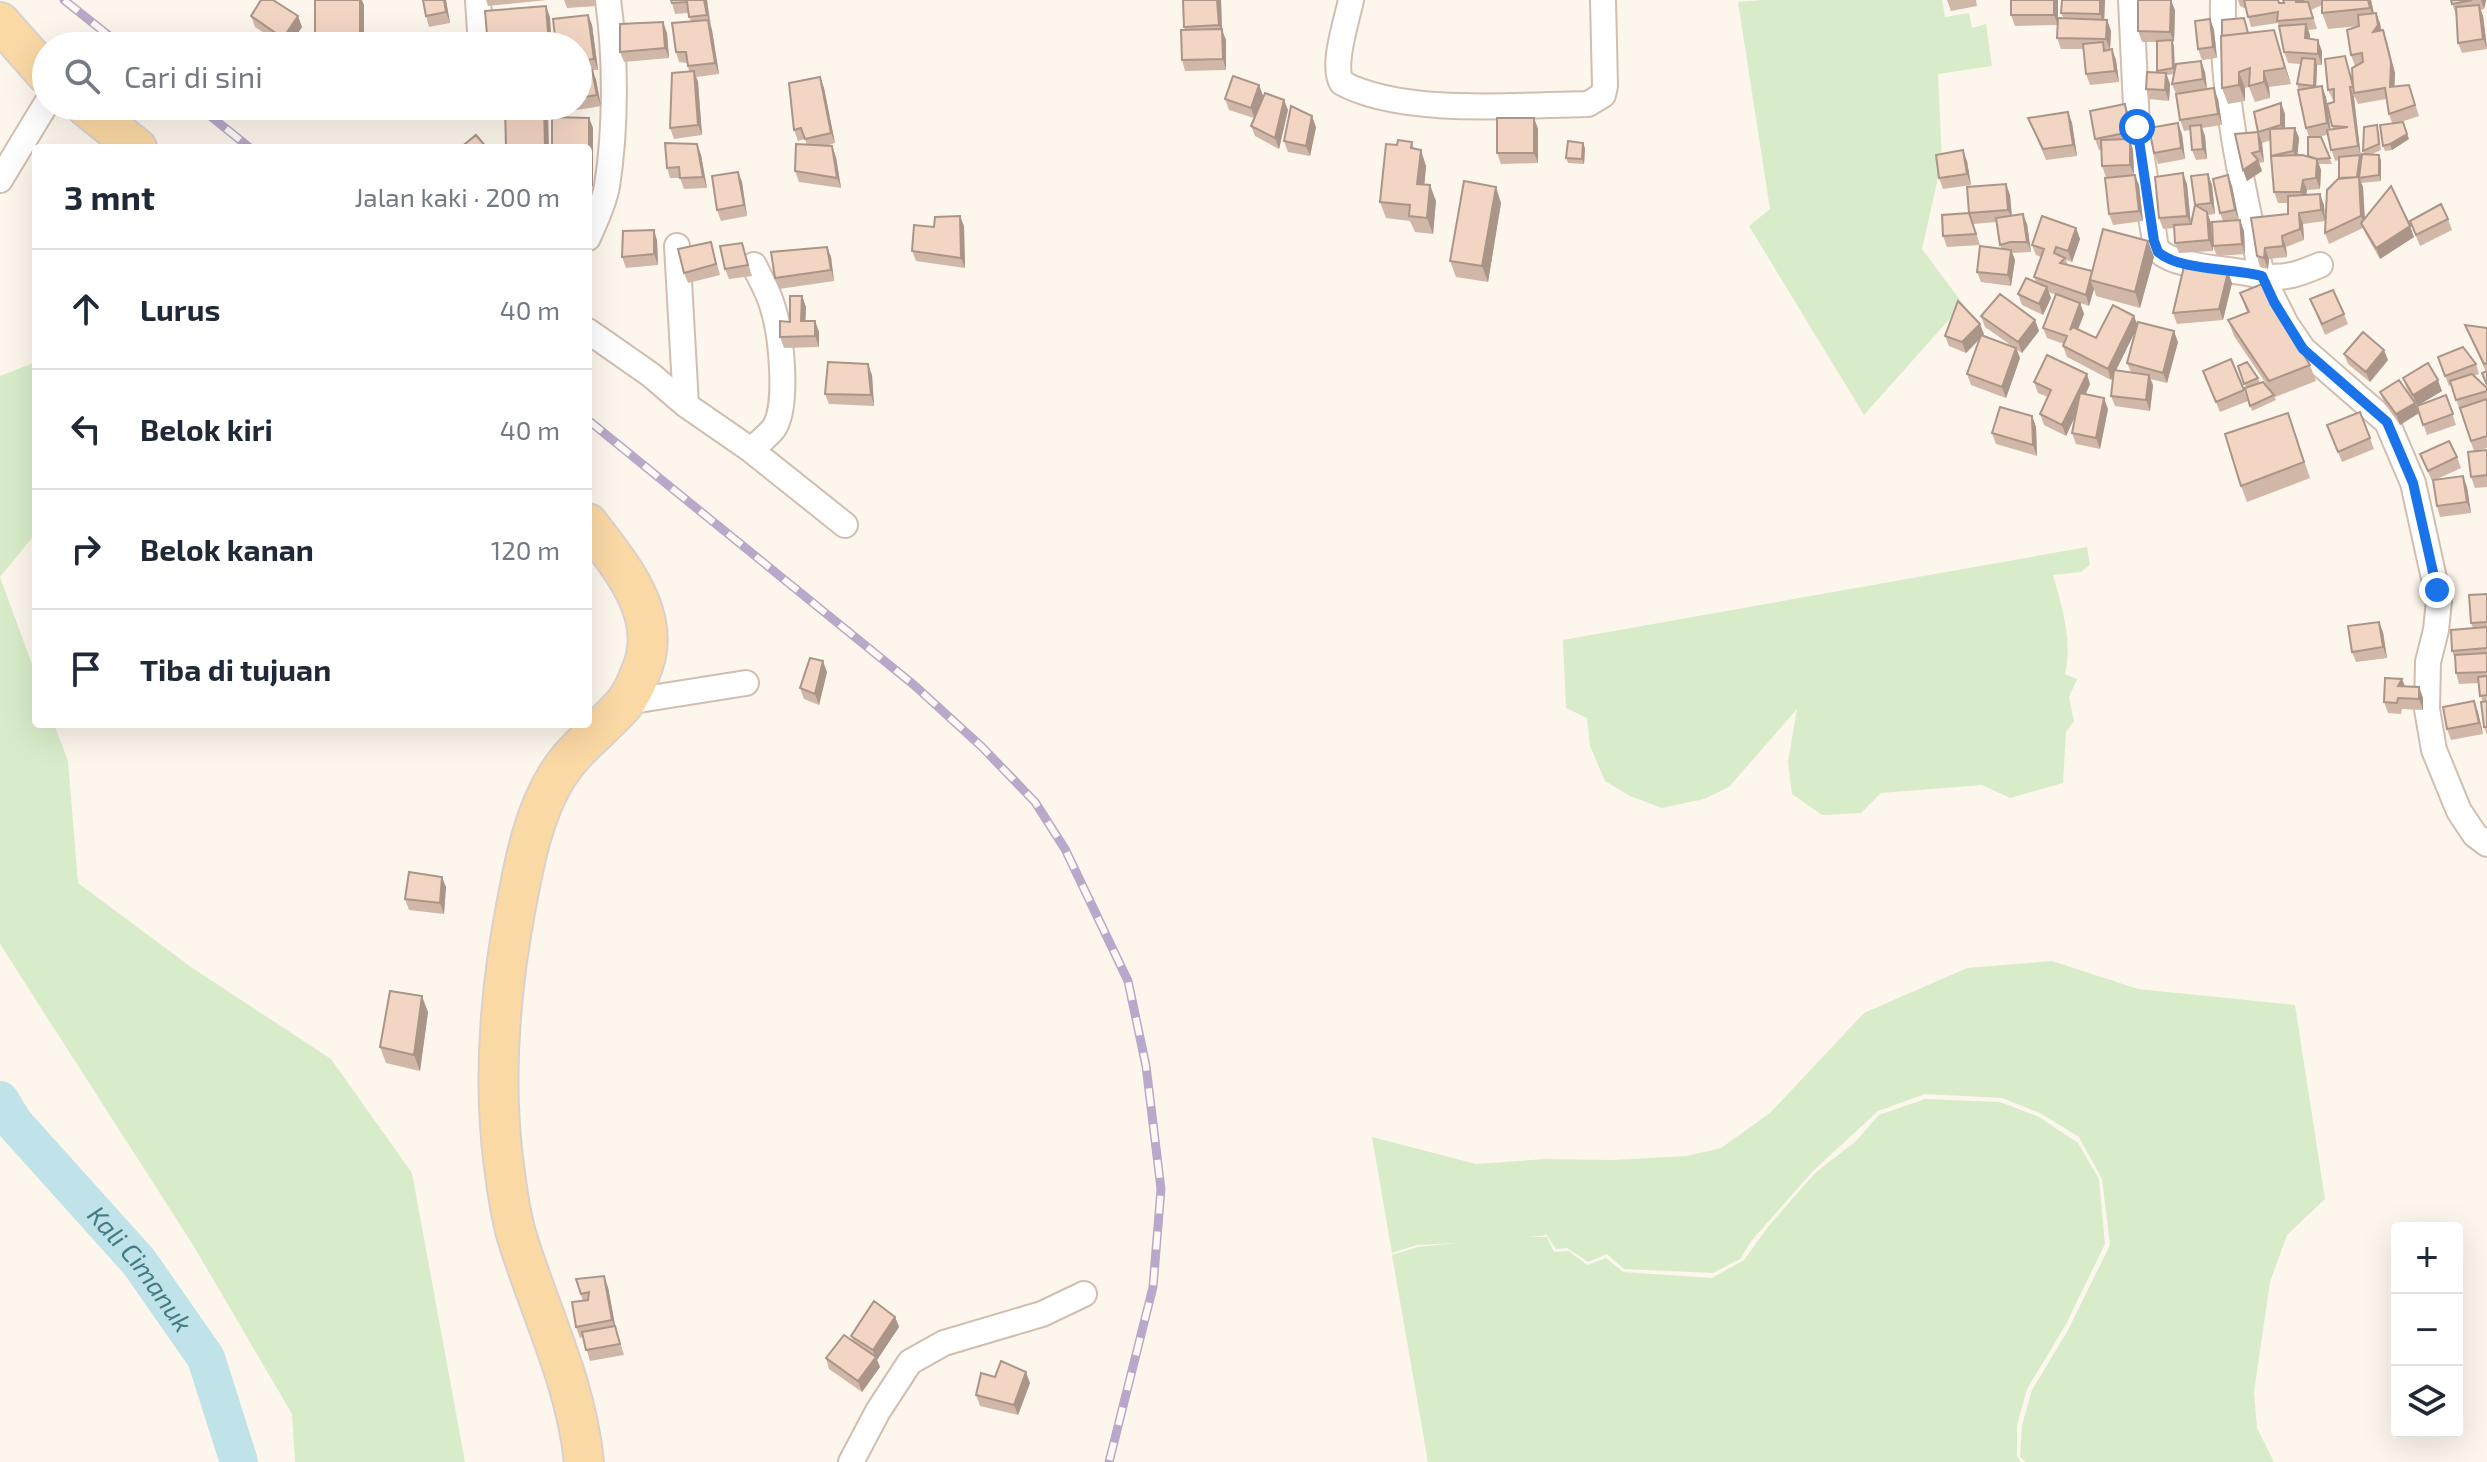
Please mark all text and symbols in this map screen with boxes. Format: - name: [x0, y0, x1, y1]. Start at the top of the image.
- search box: [32, 32, 592, 120]
- icon: search: [60, 54, 104, 98]
- text: Cari di sini: [124, 58, 263, 94]
- route start: [2119, 109, 2155, 145]
- text: 3 mnt: [64, 176, 155, 217]
- text: Jalan kaki · 200 m: [355, 181, 560, 212]
- icon: ahead: [64, 287, 108, 331]
- text: Lurus: [140, 291, 220, 327]
- text: 40 m: [500, 294, 560, 325]
- icon: left: [64, 407, 108, 451]
- text: Belok kiri: [140, 411, 273, 447]
- text: 40 m: [500, 414, 560, 445]
- icon: right: [64, 527, 108, 571]
- text: Belok kanan: [140, 531, 314, 567]
- text: 120 m: [491, 534, 560, 565]
- route end: [2419, 572, 2455, 608]
- icon: arrive: [64, 647, 108, 691]
- text: Tiba di tujuan: [140, 651, 331, 687]
- water label: Kali Cimanuk: [82, 1199, 200, 1337]
- map controls: [2391, 1222, 2463, 1438]
- button: +: [2391, 1222, 2463, 1294]
- button: −: [2391, 1294, 2463, 1366]
- button: layers: [2391, 1366, 2463, 1438]

